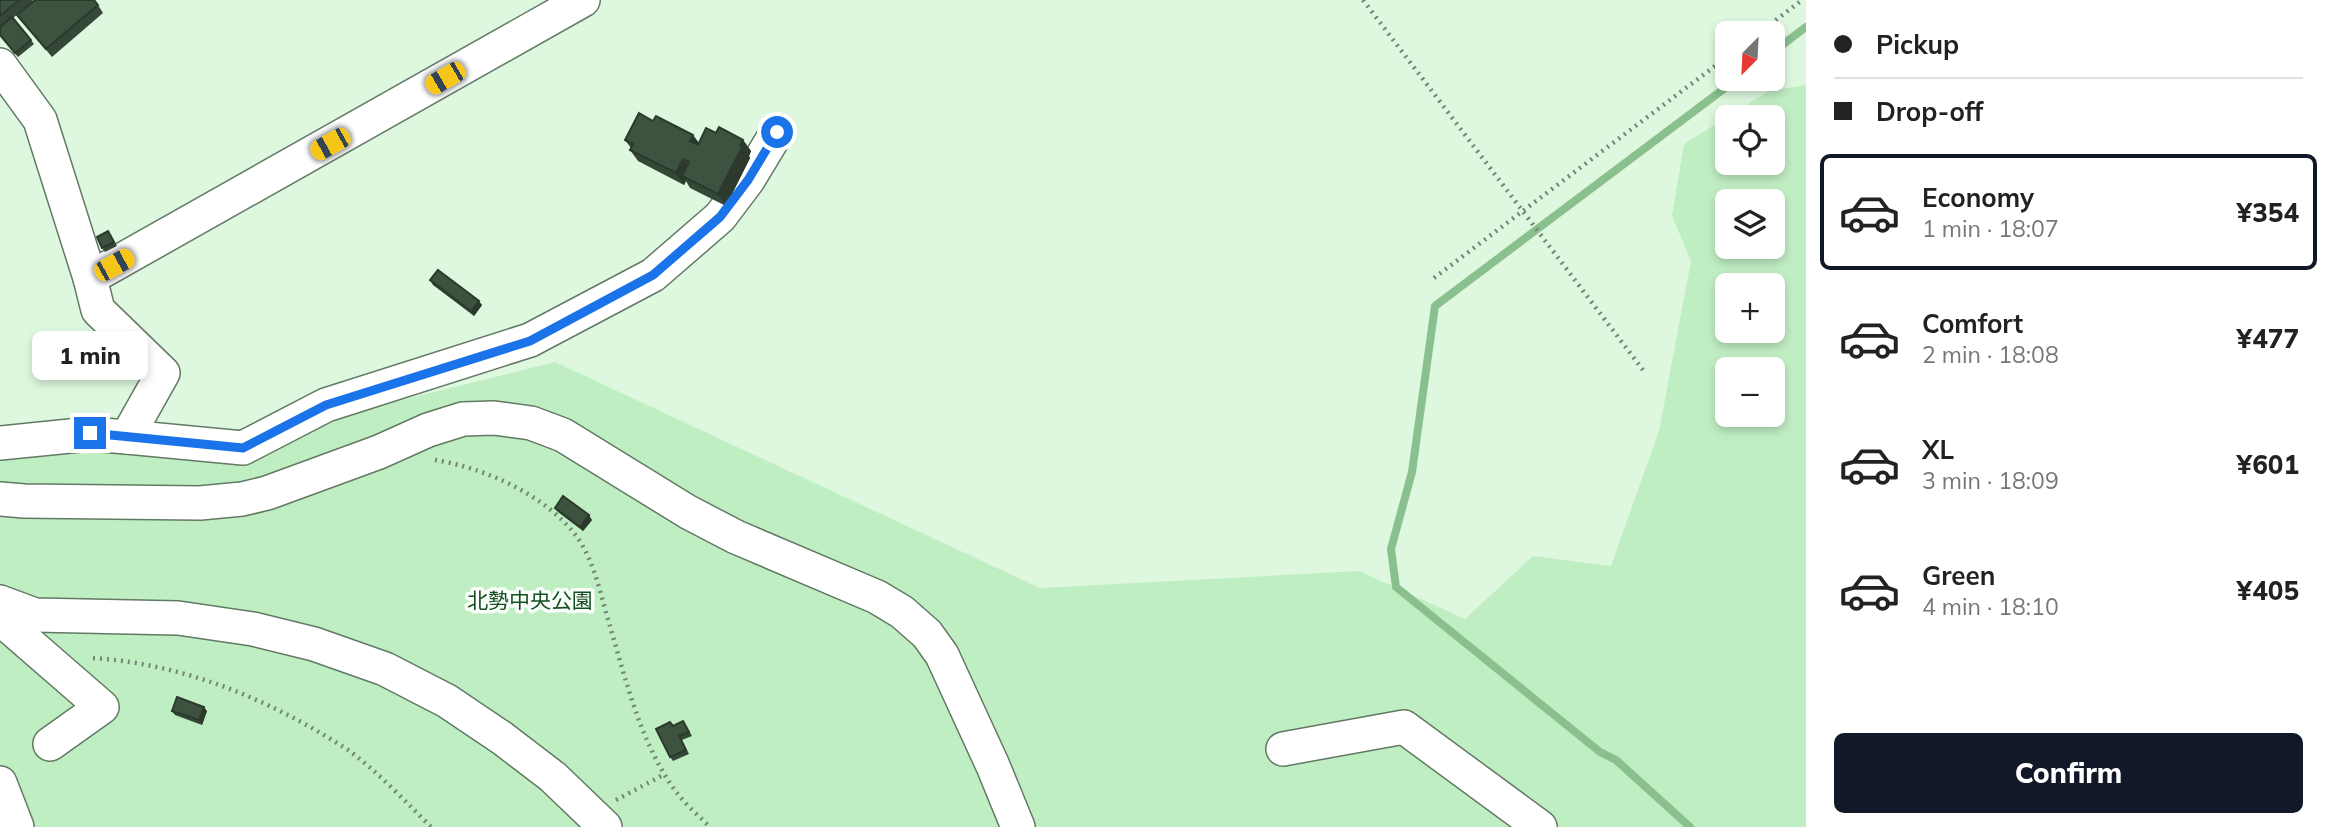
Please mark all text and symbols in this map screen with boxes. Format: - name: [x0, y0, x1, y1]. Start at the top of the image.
- north arrow: [1715, 21, 1785, 91]
- map controls: [1715, 21, 1785, 427]
- text: Pickup: [1876, 28, 1959, 61]
- car: [422, 58, 469, 98]
- text: Drop-off: [1876, 95, 1983, 128]
- button: locate: [1715, 105, 1785, 175]
- route start: [761, 116, 793, 148]
- car: [307, 125, 354, 163]
- icon: car: [1838, 181, 1901, 244]
- text: Economy: [1922, 181, 2034, 214]
- button: layers: [1715, 189, 1785, 259]
- text: ¥354: [2237, 196, 2299, 229]
- text: 1 min · 18:07: [1922, 214, 2059, 243]
- car: [91, 246, 138, 284]
- button: +: [1715, 273, 1785, 343]
- icon: car: [1838, 307, 1901, 370]
- text: Comfort: [1922, 307, 2023, 340]
- text: ¥477: [2237, 322, 2299, 355]
- callout: 1 min: [32, 332, 148, 380]
- text: 2 min · 18:08: [1922, 340, 2059, 369]
- text: 1 min: [59, 341, 121, 370]
- button: −: [1715, 357, 1785, 427]
- route end: [74, 417, 106, 449]
- icon: car: [1838, 433, 1901, 496]
- text: XL: [1922, 433, 1954, 466]
- text: ¥601: [2237, 448, 2299, 481]
- text: 3 min · 18:09: [1922, 466, 2059, 495]
- icon: car: [1838, 559, 1901, 622]
- text: Green: [1922, 559, 1995, 592]
- text: ¥405: [2237, 574, 2299, 607]
- park label: 北勢中央公園: [467, 587, 593, 613]
- text: 4 min · 18:10: [1922, 592, 2059, 621]
- button: Confirm: [1834, 733, 2303, 813]

